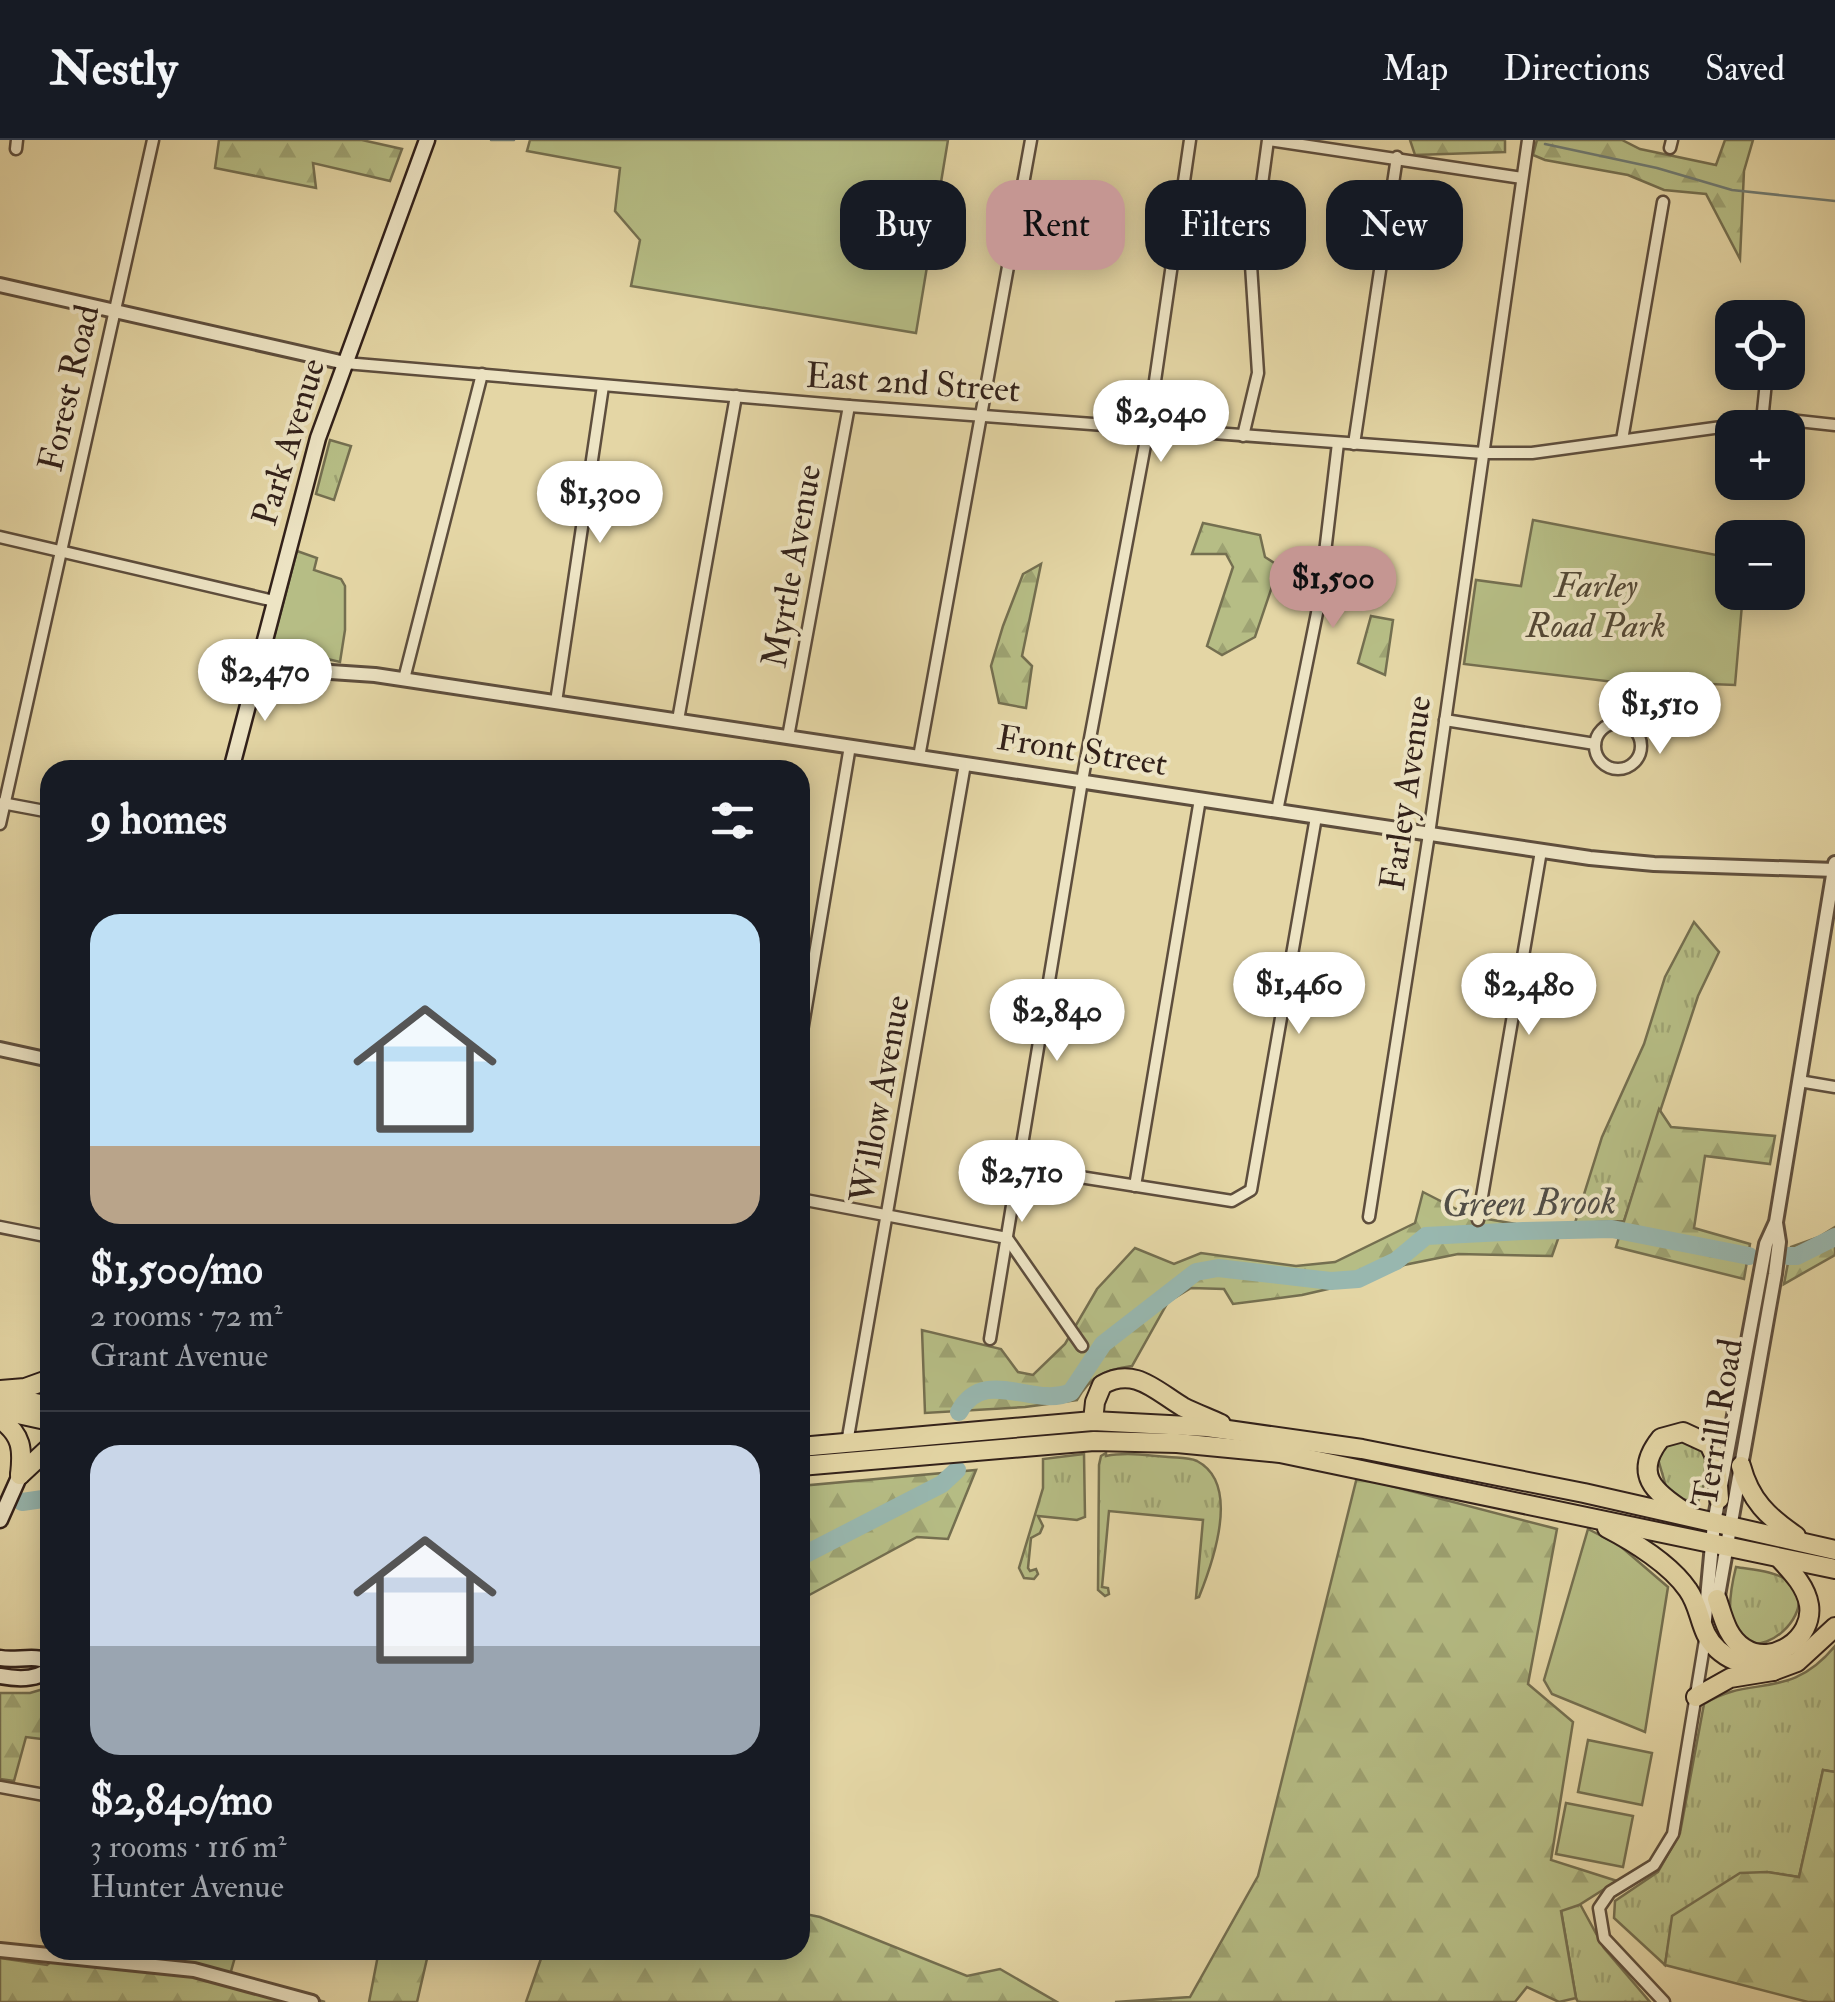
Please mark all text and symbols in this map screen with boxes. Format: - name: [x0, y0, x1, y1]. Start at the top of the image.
- text: Nestly: [50, 39, 177, 99]
- text: Map: [1382, 47, 1448, 91]
- text: Directions: [1503, 47, 1650, 91]
- text: Saved: [1705, 47, 1785, 91]
- chip: Buy: [840, 180, 966, 270]
- chip: Rent: [986, 180, 1125, 270]
- chip: Filters: [1145, 180, 1306, 270]
- chip: New: [1326, 180, 1463, 270]
- map controls: [1715, 300, 1805, 610]
- button: locate: [1715, 300, 1805, 390]
- street label: Forest Road: [29, 301, 109, 475]
- street label: Park Avenue: [243, 353, 335, 531]
- street label: East 2nd Street: [804, 354, 1022, 412]
- pin: $2,040: [1080, 380, 1242, 465]
- text: $2,040: [1115, 392, 1207, 432]
- button: +: [1715, 410, 1805, 500]
- pin: $1,300: [519, 461, 681, 546]
- street label: Myrtle Avenue: [753, 461, 831, 671]
- text: $1,300: [559, 473, 641, 513]
- button: −: [1715, 520, 1805, 610]
- pin: $1,500: [1252, 546, 1414, 631]
- text: $1,500: [1291, 558, 1375, 598]
- park label: Farley Road Park: [1525, 564, 1666, 648]
- pin: $2,470: [184, 639, 346, 724]
- text: $2,470: [220, 651, 310, 691]
- pin: $1,510: [1579, 672, 1741, 757]
- text: $1,510: [1621, 684, 1699, 724]
- street label: Farley Avenue: [1371, 693, 1441, 893]
- street label: Front Street: [994, 716, 1170, 786]
- icon: filters: [705, 793, 760, 848]
- text: 9 homes: [90, 794, 227, 846]
- pin: $1,460: [1218, 952, 1380, 1037]
- pin: $2,480: [1448, 953, 1610, 1038]
- text: $1,460: [1255, 964, 1343, 1004]
- text: $2,480: [1483, 965, 1575, 1005]
- icon: home: [335, 979, 515, 1159]
- pin: $2,840: [976, 979, 1138, 1064]
- text: $2,840: [1012, 991, 1102, 1031]
- street label: Willow Avenue: [840, 992, 920, 1207]
- pin: $2,710: [941, 1140, 1103, 1225]
- text: $2,710: [980, 1152, 1064, 1192]
- water label: Green Brook: [1441, 1177, 1617, 1229]
- text: $1,500/mo: [90, 1244, 263, 1296]
- text: 2 rooms · 72 m²: [90, 1296, 283, 1336]
- text: Grant Avenue: [90, 1336, 268, 1376]
- street label: Terrill Road: [1683, 1336, 1753, 1510]
- icon: home: [335, 1510, 515, 1690]
- text: $2,840/mo: [90, 1775, 272, 1827]
- text: 3 rooms · 116 m²: [90, 1827, 287, 1867]
- text: Hunter Avenue: [90, 1867, 284, 1907]

